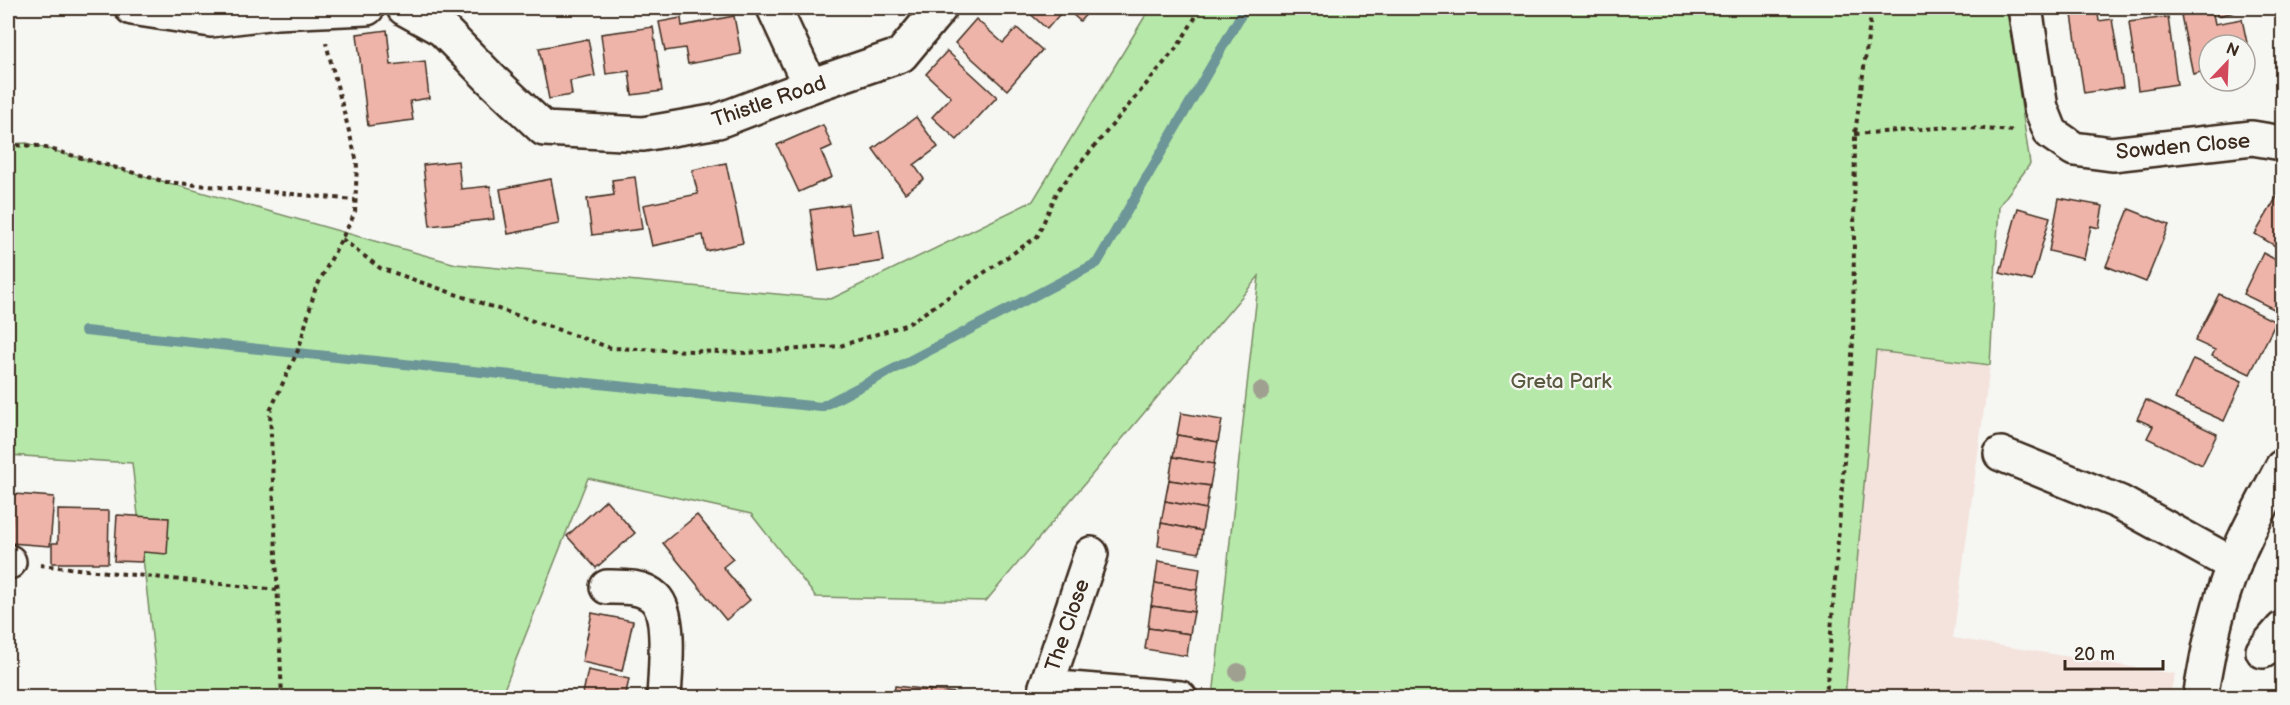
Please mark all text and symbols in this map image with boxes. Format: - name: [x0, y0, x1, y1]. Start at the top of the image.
- north arrow: [2197, 33, 2257, 93]
- text: N: [2223, 39, 2242, 62]
- street label: Thistle Road: [709, 70, 829, 133]
- street label: Sowden Close: [2115, 128, 2251, 165]
- park label: Greta Park: [1511, 369, 1612, 394]
- street label: The Close: [1040, 576, 1095, 675]
- scale bar: [2065, 633, 2162, 671]
- text: 20 m: [2074, 644, 2115, 665]

